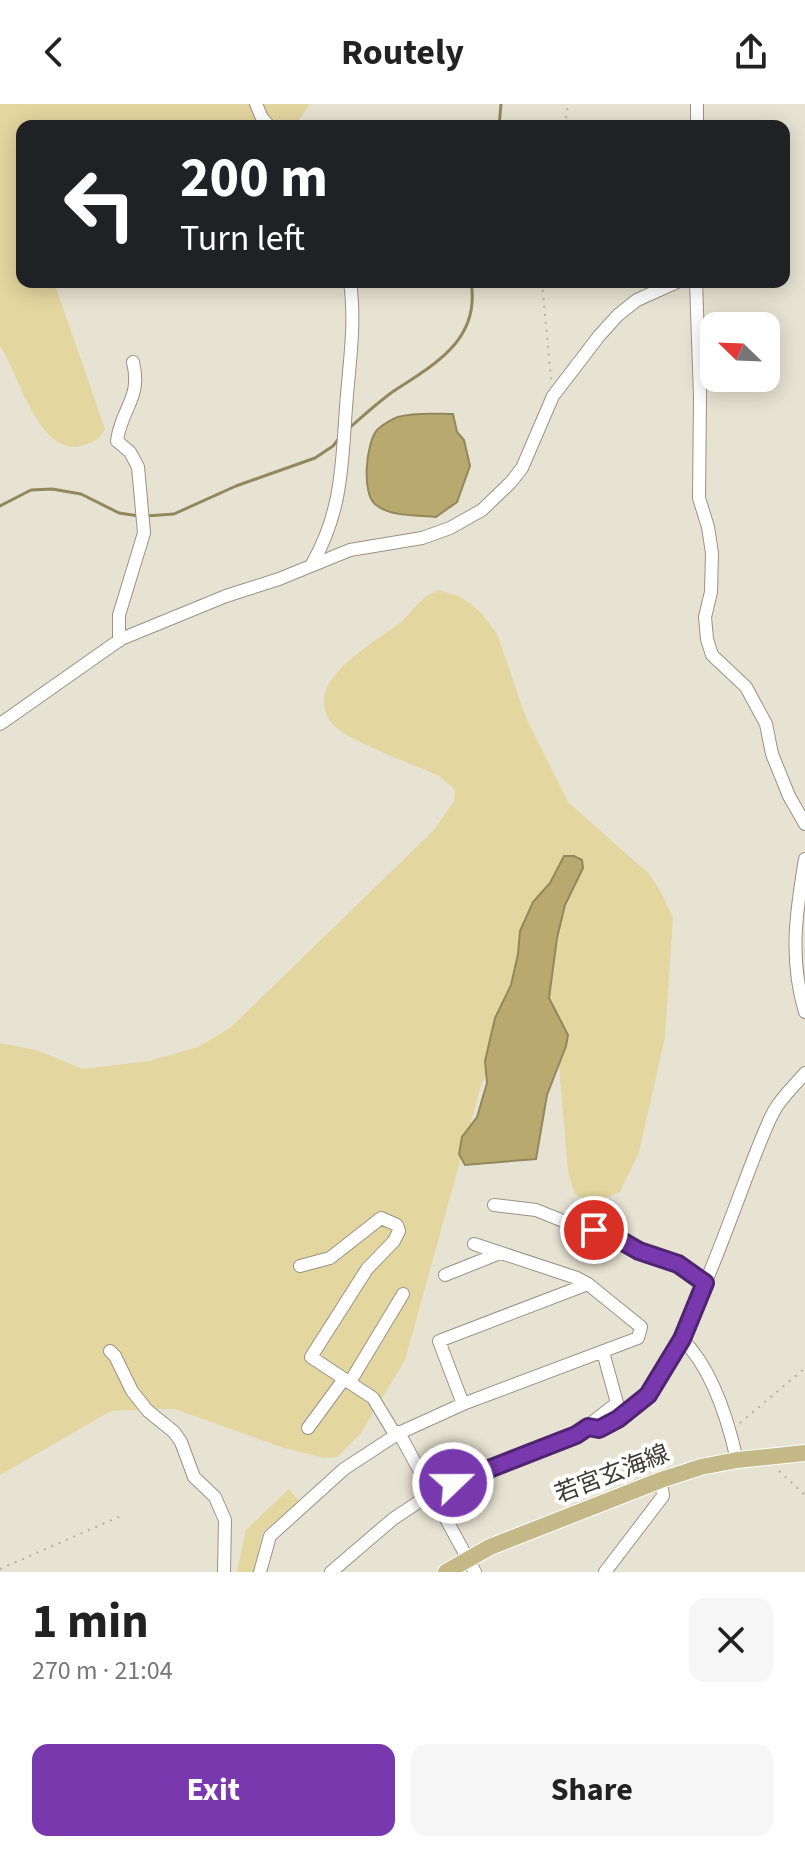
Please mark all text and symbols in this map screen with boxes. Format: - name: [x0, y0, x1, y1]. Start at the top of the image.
- text: Routely: [341, 27, 464, 78]
- icon: back: [32, 30, 76, 74]
- icon: share: [729, 30, 773, 74]
- text: 200 m: [180, 139, 328, 218]
- icon: left: [48, 152, 152, 256]
- text: Turn left: [180, 213, 305, 264]
- north arrow: [700, 312, 780, 392]
- map controls: [700, 312, 780, 392]
- pin: [560, 1196, 628, 1264]
- icon: arrive: [572, 1208, 616, 1252]
- street label: 若宮玄海線: [550, 1436, 674, 1512]
- position arrow: [411, 1441, 495, 1525]
- text: 1 min: [32, 1588, 149, 1656]
- button: close: [689, 1598, 773, 1682]
- text: 270 m · 21:04: [32, 1652, 173, 1689]
- button: Exit: [32, 1744, 395, 1836]
- button: Share: [411, 1744, 773, 1836]

